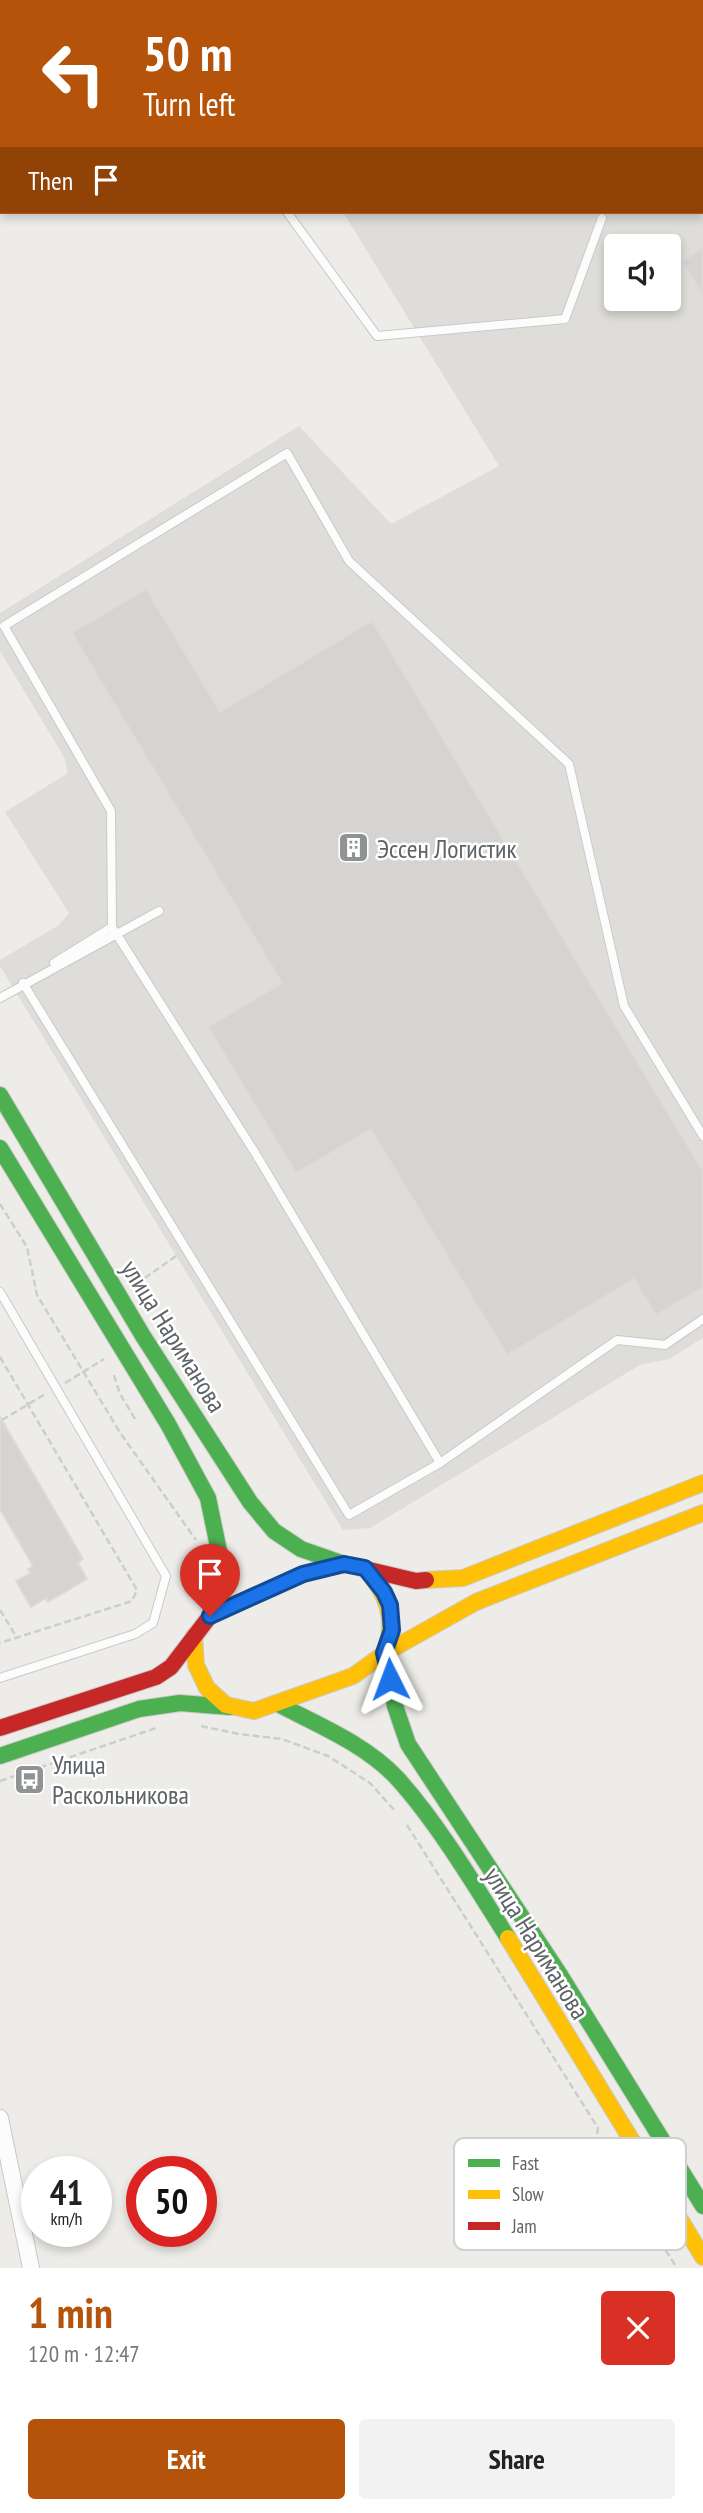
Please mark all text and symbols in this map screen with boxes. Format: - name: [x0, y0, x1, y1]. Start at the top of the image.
- text: 50 m: [143, 21, 232, 85]
- icon: left: [28, 28, 119, 119]
- text: Turn left: [143, 83, 235, 125]
- icon: arrive: [87, 161, 125, 199]
- text: Then: [28, 164, 73, 197]
- map controls: [604, 234, 681, 311]
- button: sound: [604, 234, 681, 311]
- building icon: Эссен Логистик: [337, 831, 371, 865]
- place label: Эссен Логистик: [377, 832, 516, 865]
- street label: улица Нариманова: [114, 1254, 234, 1418]
- pin: [180, 1544, 240, 1616]
- icon: arrive: [191, 1555, 229, 1593]
- position arrow: [353, 1642, 427, 1716]
- place label: Улица Раскольникова: [52, 1748, 189, 1811]
- bus stop icon: Улица Раскольникова: [12, 1762, 46, 1796]
- street label: улица Нариманова: [477, 1861, 597, 2025]
- legend: [454, 2138, 686, 2250]
- text: Fast: [512, 2151, 540, 2175]
- speed limit sign: 50: [126, 2156, 217, 2247]
- text: 41: [50, 2169, 83, 2215]
- text: Slow: [512, 2182, 545, 2206]
- text: km/h: [51, 2207, 82, 2230]
- text: Jam: [511, 2214, 537, 2238]
- text: 1 min: [28, 2285, 113, 2340]
- button: close: [601, 2291, 675, 2365]
- text: 120 m · 12:47: [28, 2339, 140, 2368]
- button: Exit: [28, 2419, 345, 2499]
- button: Share: [359, 2419, 675, 2499]

